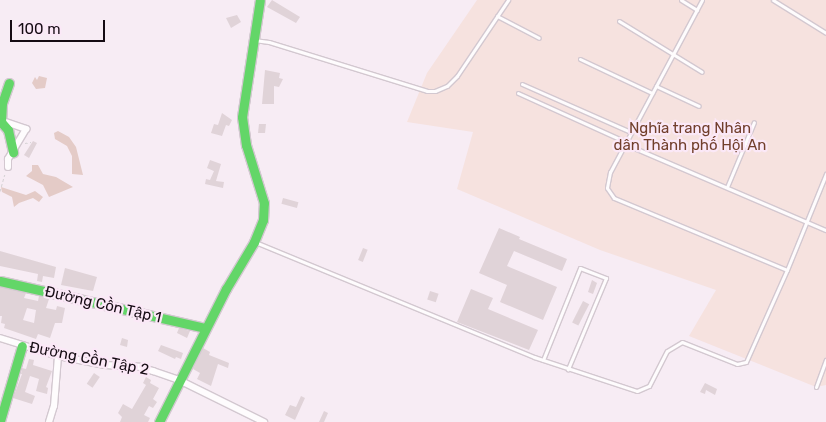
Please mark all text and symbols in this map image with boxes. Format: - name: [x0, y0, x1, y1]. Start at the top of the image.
- scale bar: [12, 10, 108, 42]
- text: 100 m: [18, 20, 60, 38]
- park label: Nghĩa trang Nhân dân Thành phố Hội An: [613, 119, 767, 154]
- street label: Đường Cồn Tập 1: [43, 283, 163, 327]
- street label: Đường Cồn Tập 2: [27, 339, 151, 379]

